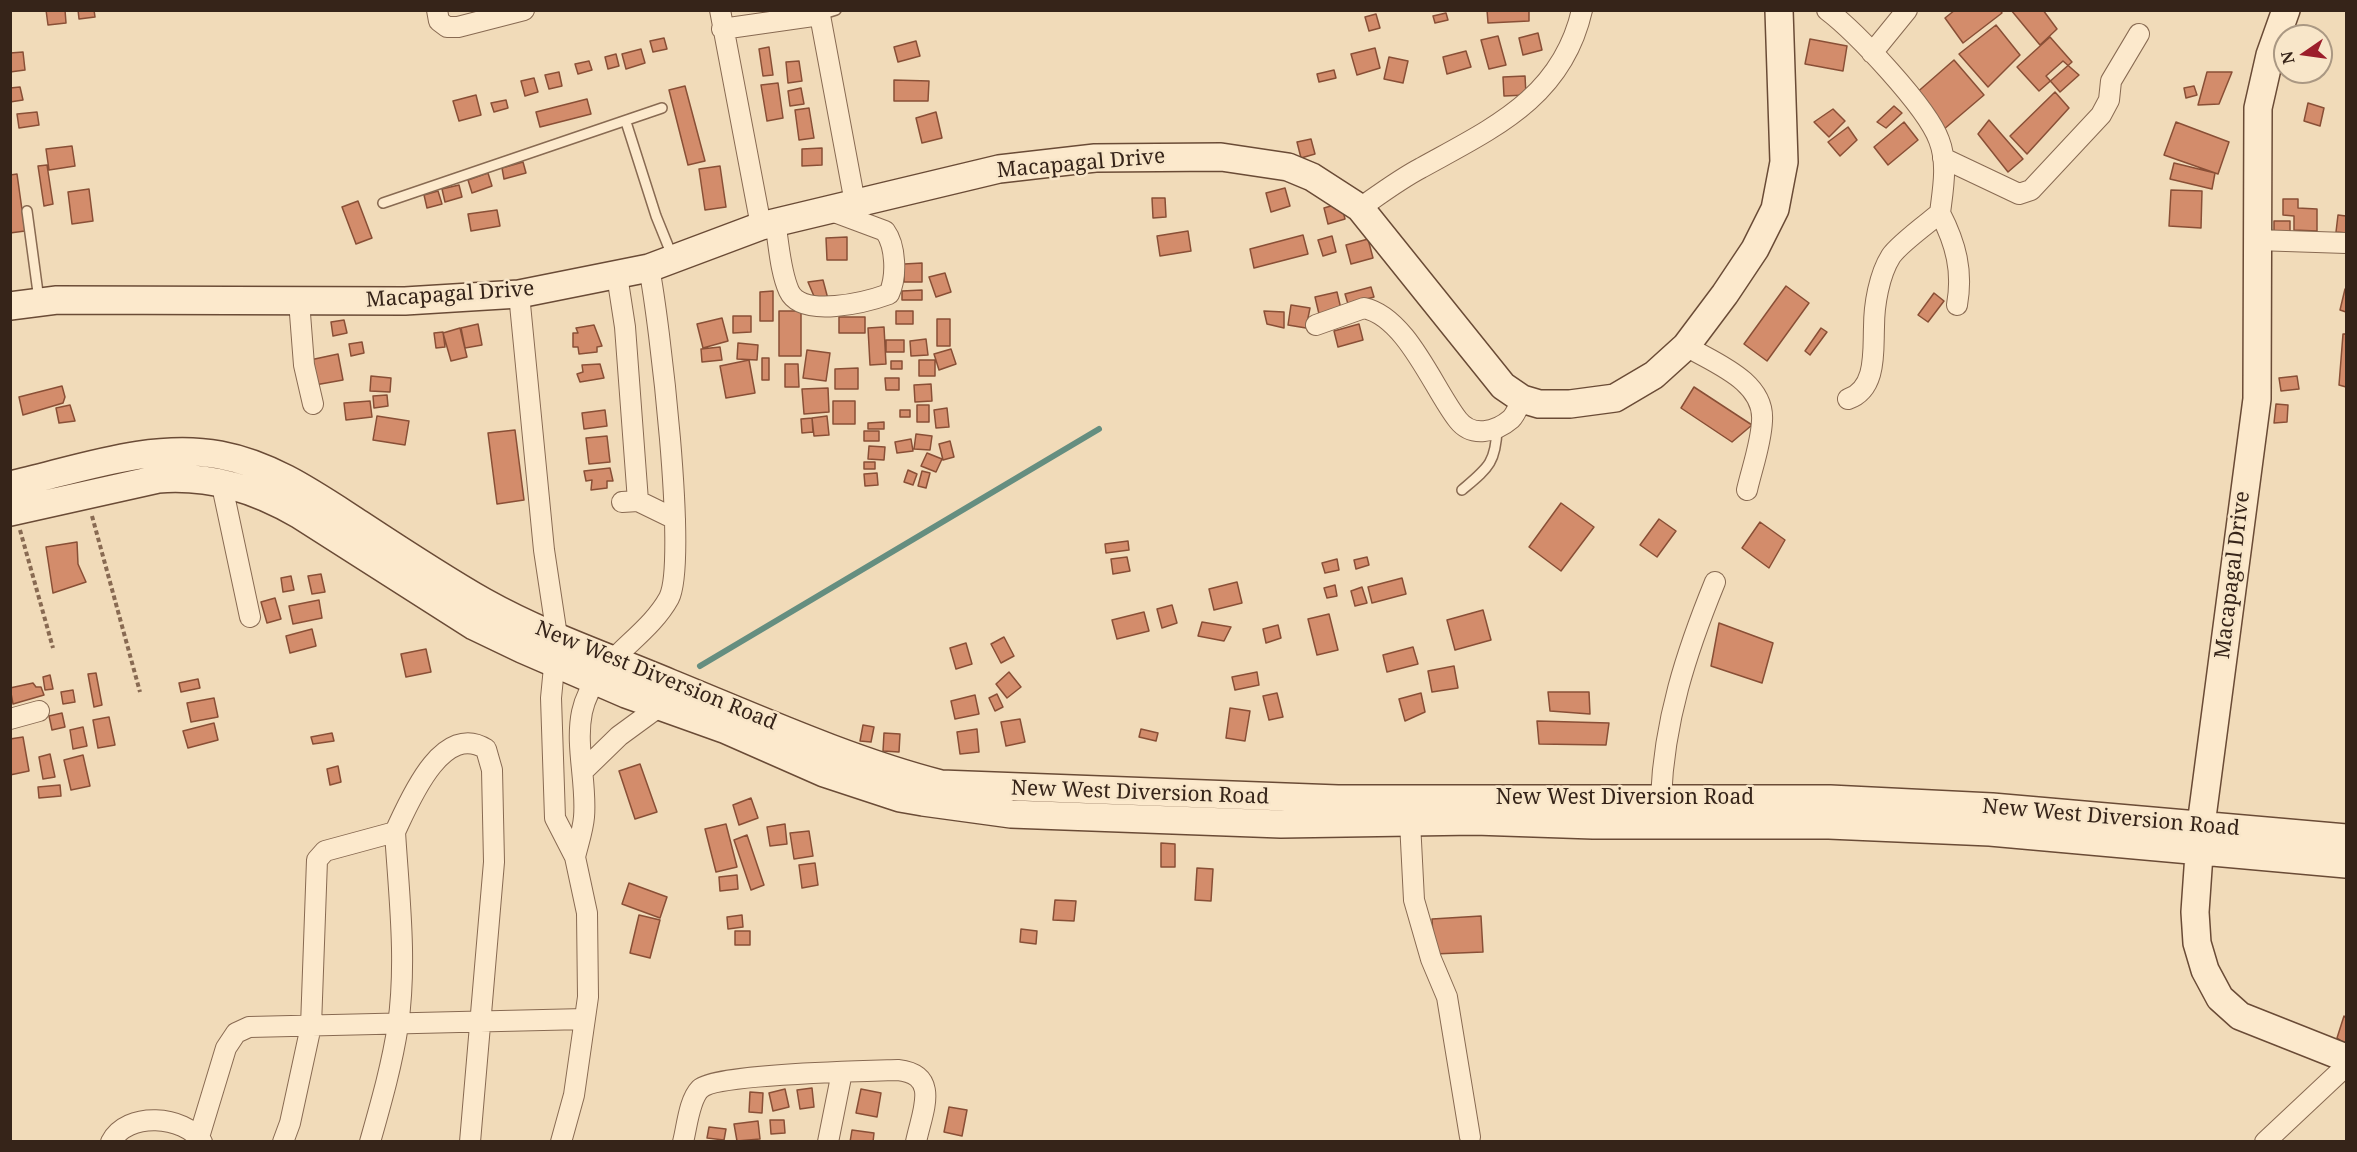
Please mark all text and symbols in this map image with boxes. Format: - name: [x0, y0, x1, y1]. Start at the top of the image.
- north arrow: [2273, 24, 2333, 84]
- text: N: [2275, 49, 2300, 66]
- street label: Macapagal Drive: [996, 144, 1166, 184]
- street label: Macapagal Drive: [365, 277, 535, 313]
- street label: Macapagal Drive: [2210, 490, 2256, 660]
- street label: New West Diversion Road: [532, 616, 780, 736]
- street label: New West Diversion Road: [1010, 776, 1270, 810]
- street label: New West Diversion Road: [1496, 785, 1754, 811]
- street label: New West Diversion Road: [1981, 794, 2241, 842]

